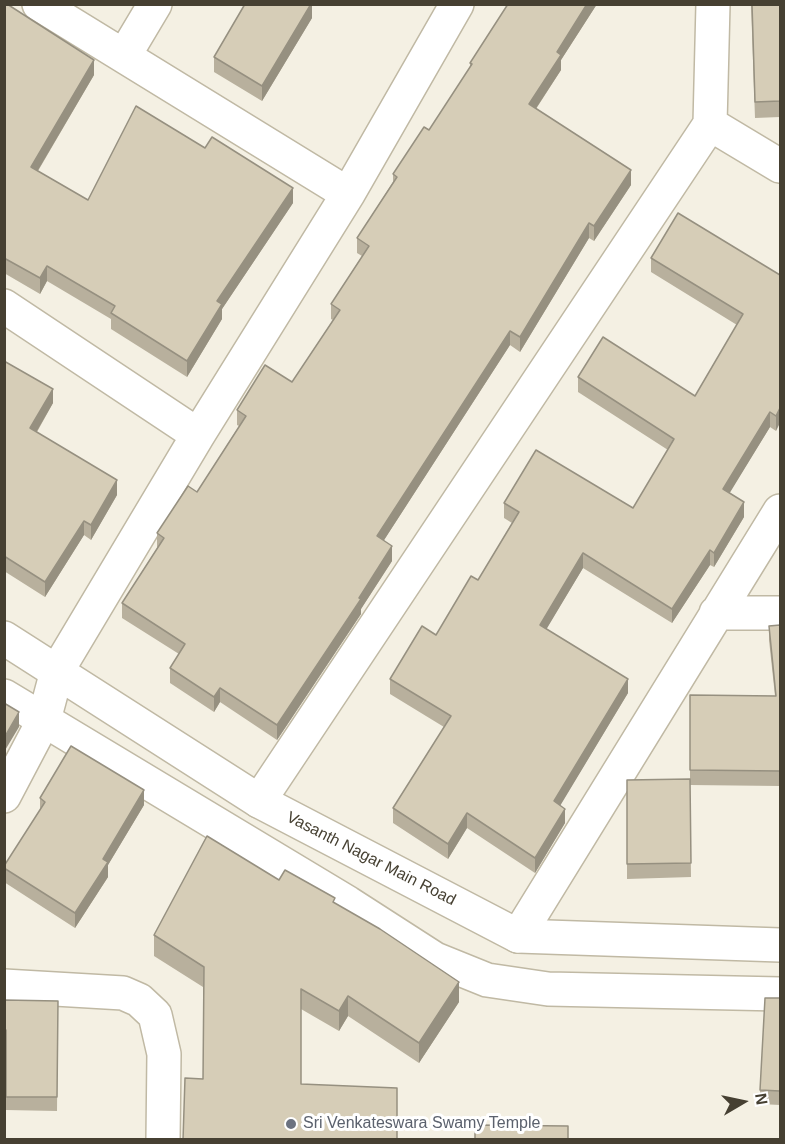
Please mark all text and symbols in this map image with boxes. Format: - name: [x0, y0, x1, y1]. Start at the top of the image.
- street label: Vasanth Nagar Main Road: [283, 808, 459, 910]
- north arrow: [713, 1072, 773, 1132]
- text: N: [752, 1092, 771, 1106]
- place label: Sri Venkateswara Swamy Temple: [303, 1114, 540, 1134]
- marker: Sri Venkateswara Swamy Temple: [284, 1117, 298, 1131]

